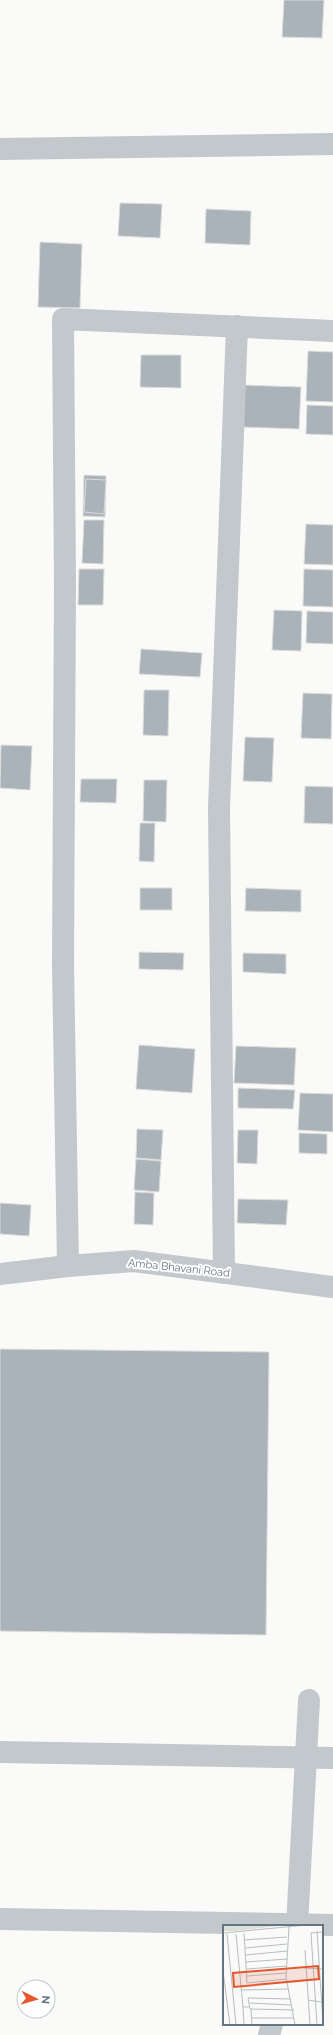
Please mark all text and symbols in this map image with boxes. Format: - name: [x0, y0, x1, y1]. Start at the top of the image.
- street label: Amba Bhavani Road: [127, 1256, 231, 1280]
- inset map: [223, 1925, 323, 2025]
- north arrow: [16, 1979, 56, 2019]
- text: N: [39, 1995, 52, 2005]

